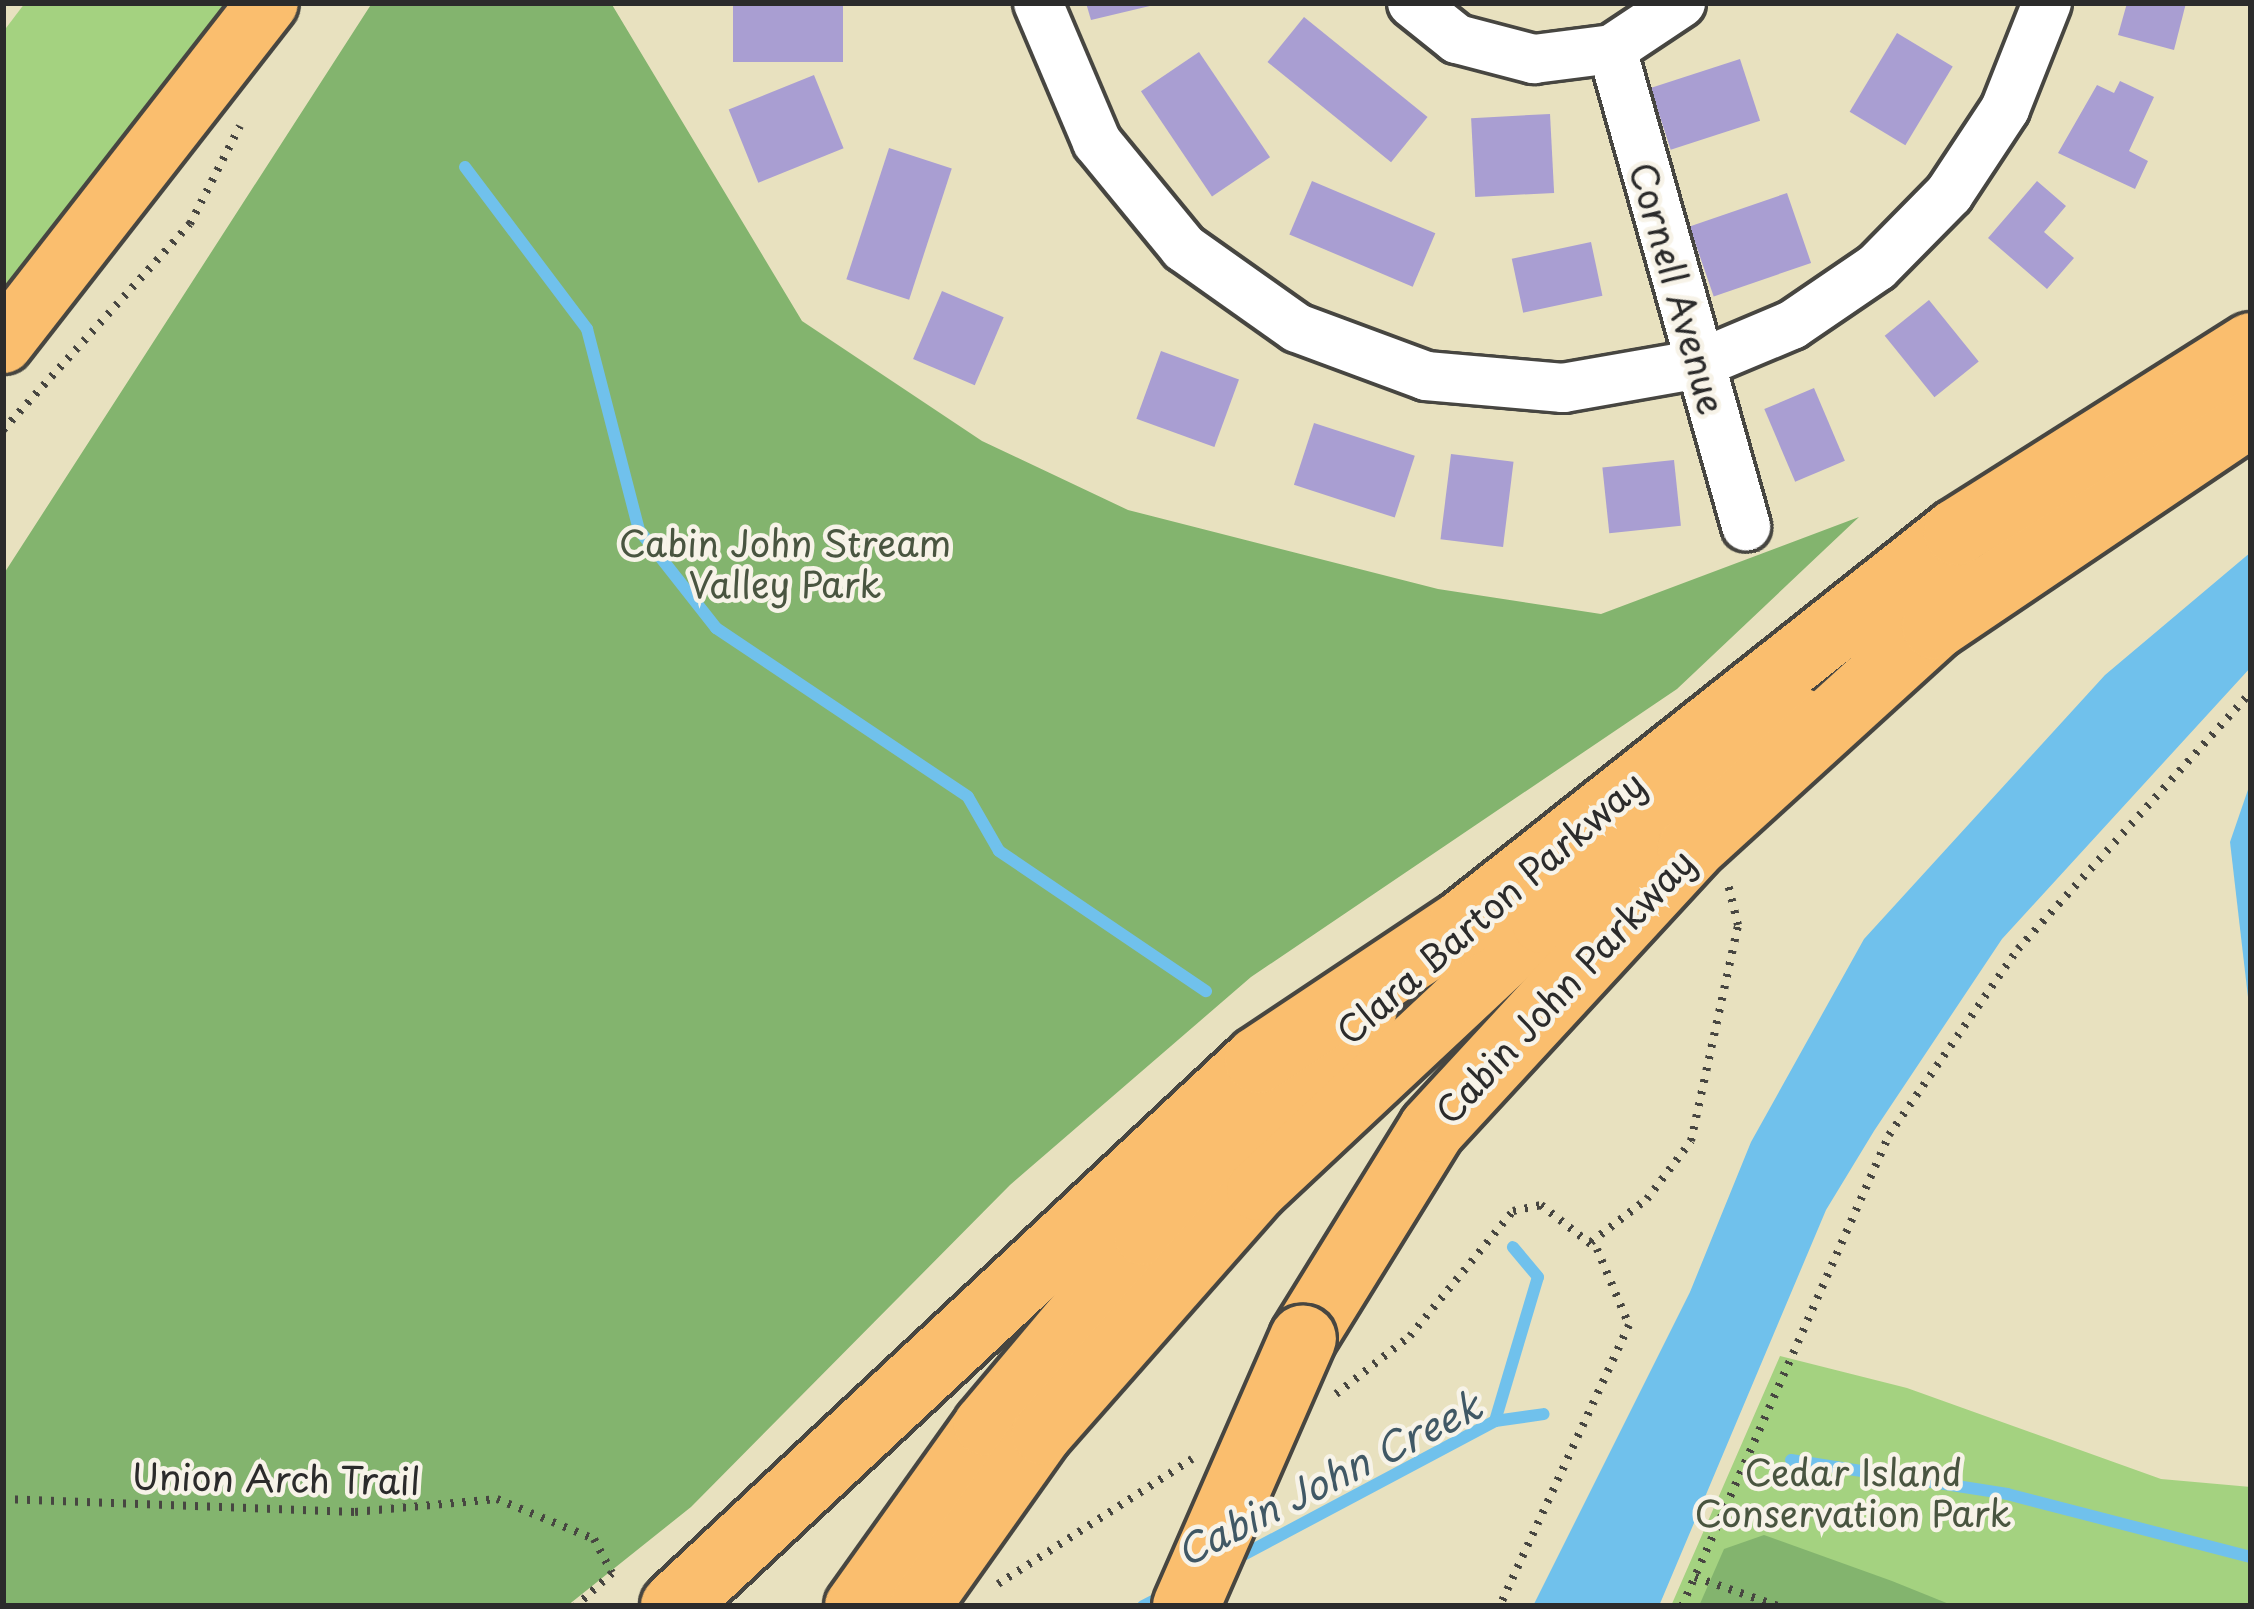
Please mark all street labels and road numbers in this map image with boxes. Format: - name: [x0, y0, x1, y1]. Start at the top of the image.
- street label: Cornell Avenue: [1621, 157, 1735, 419]
- street label: Clara Barton Parkway: [1326, 760, 1654, 1054]
- street label: Cabin John Parkway: [1425, 839, 1703, 1133]
- street label: Union Arch Trail: [130, 1454, 422, 1502]

